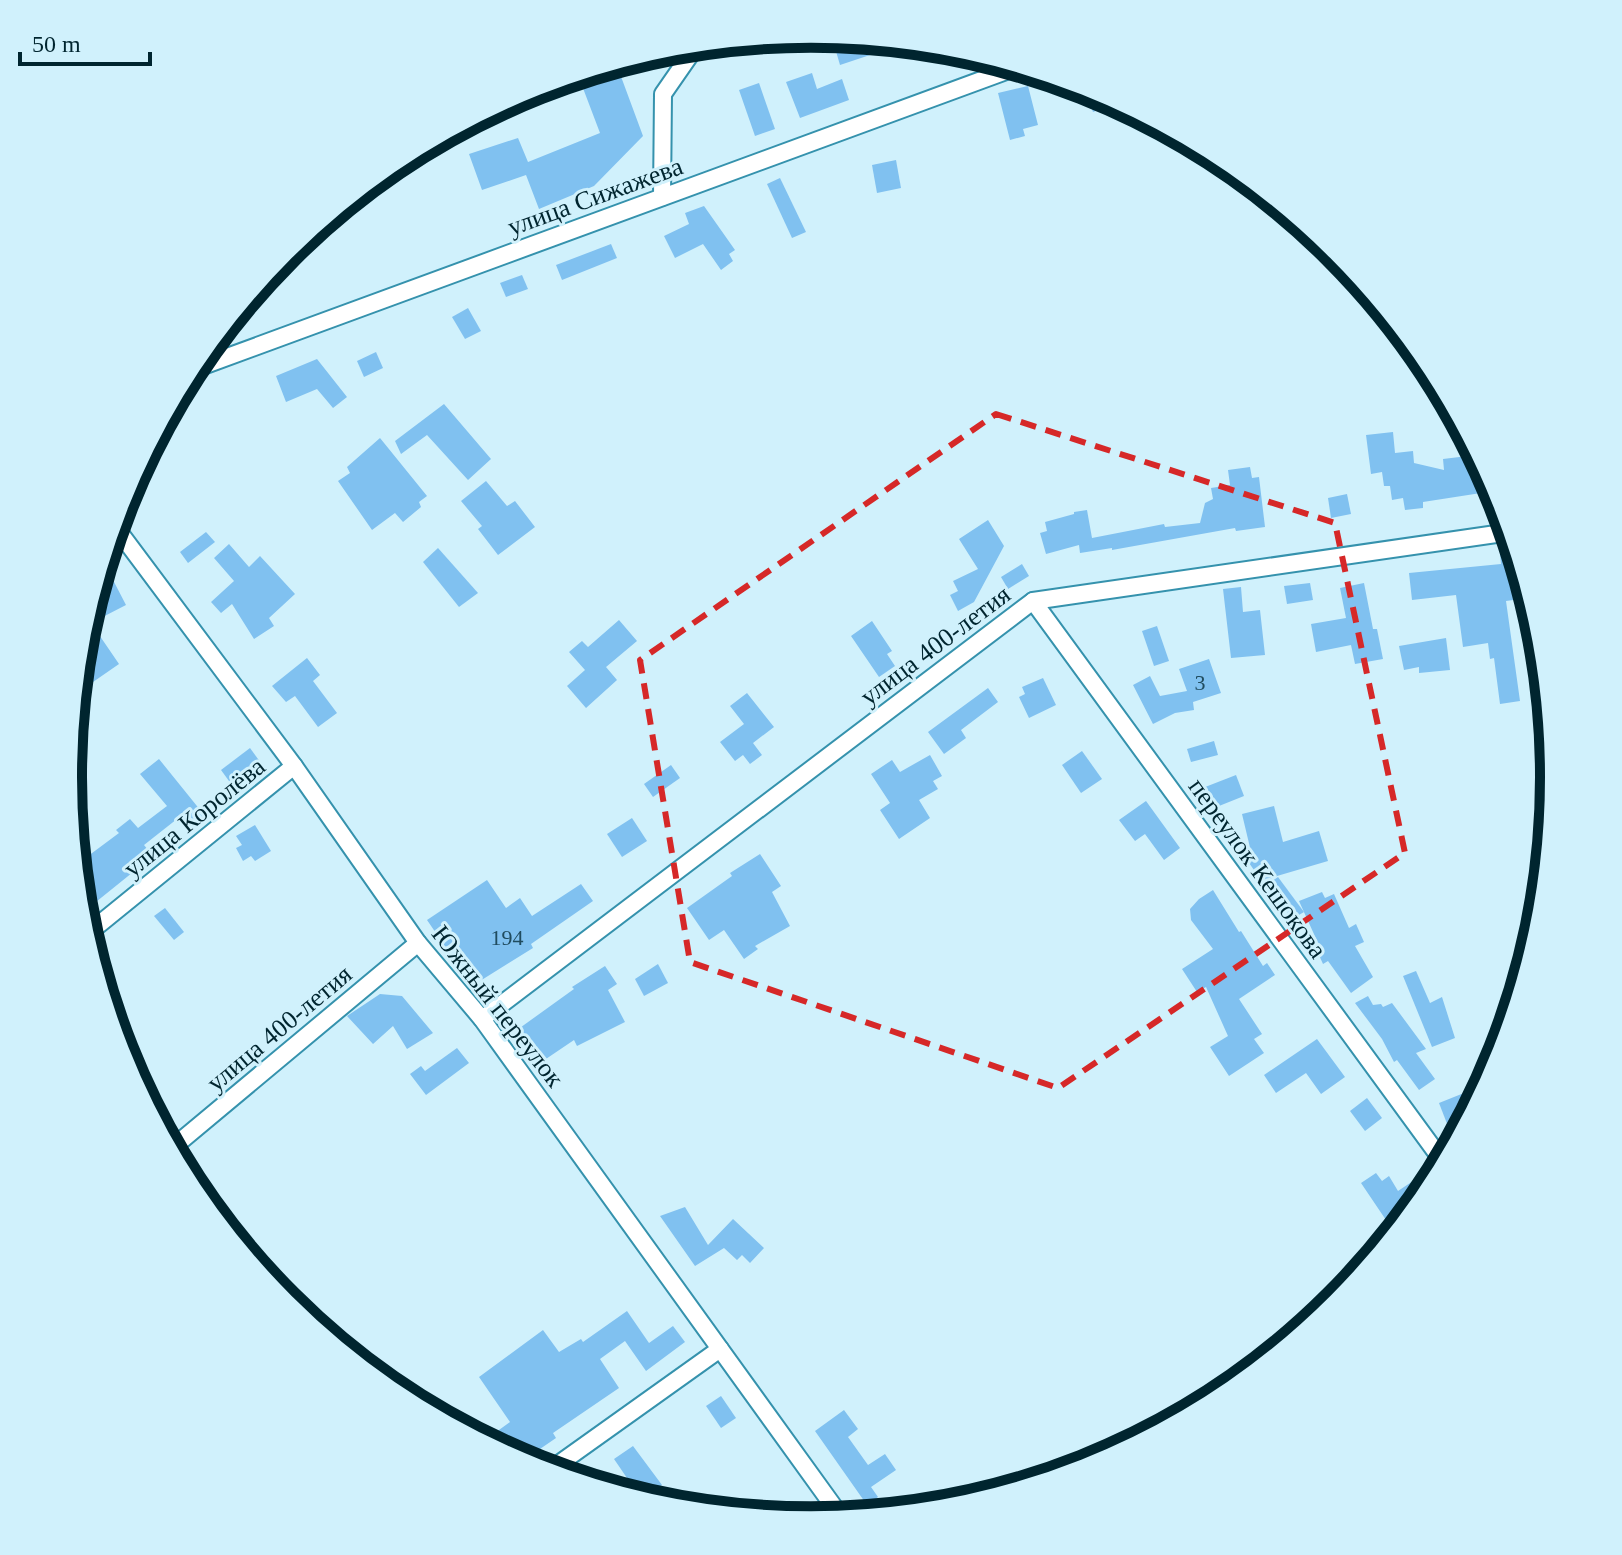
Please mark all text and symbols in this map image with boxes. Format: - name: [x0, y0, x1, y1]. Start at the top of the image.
- scale bar: [20, 16, 150, 66]
- text: 50 m: [32, 31, 81, 57]
- street label: улица Сижажева: [504, 151, 687, 242]
- street label: улица 400-летия: [855, 580, 1016, 711]
- house number: 3: [1195, 670, 1206, 695]
- street label: улица Королёва: [118, 751, 271, 883]
- street label: переулок Кешокова: [1183, 773, 1333, 964]
- street label: Южный переулок: [426, 920, 570, 1093]
- house number: 194: [491, 925, 524, 950]
- street label: улица 400-летия: [201, 959, 358, 1097]

